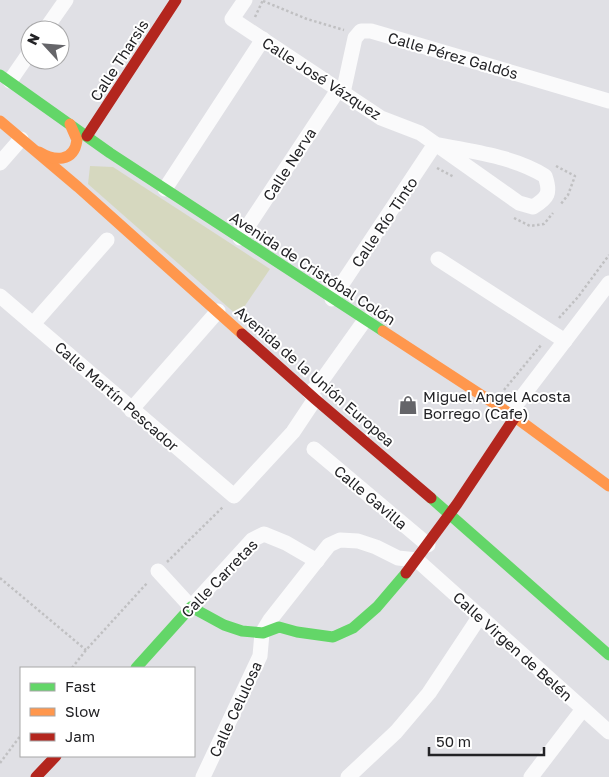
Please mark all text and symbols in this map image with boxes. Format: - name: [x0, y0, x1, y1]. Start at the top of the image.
- street label: Calle Tharsis: [86, 16, 152, 104]
- north arrow: [20, 20, 70, 70]
- street label: Calle Pérez Galdós: [386, 28, 520, 82]
- text: N: [23, 31, 43, 48]
- street label: Calle José Vázquez: [259, 33, 385, 123]
- street label: Calle Nerva: [259, 124, 319, 204]
- street label: Calle Río Tinto: [347, 173, 421, 271]
- street label: Avenida de Cristóbal Colón: [227, 208, 399, 328]
- street label: Avenida de la Unión Europea: [232, 302, 398, 450]
- street label: Calle Martín Pescador: [51, 337, 183, 455]
- place label: Miguel Angel Acosta Borrego (Cafe): [423, 387, 571, 422]
- shop icon: Miguel Angel Acosta Borrego (Cafe): [397, 394, 419, 416]
- street label: Calle Gavilla: [331, 461, 411, 533]
- street label: Calle Carretas: [177, 535, 261, 621]
- street label: Calle Virgen de Belén: [450, 588, 576, 704]
- street label: Calle Celulosa: [205, 658, 265, 760]
- legend: [20, 667, 195, 757]
- text: Fast: [65, 677, 96, 695]
- text: Slow: [65, 702, 100, 720]
- scale bar: [429, 724, 544, 756]
- text: Jam: [65, 727, 95, 745]
- text: 50 m: [436, 732, 471, 750]

